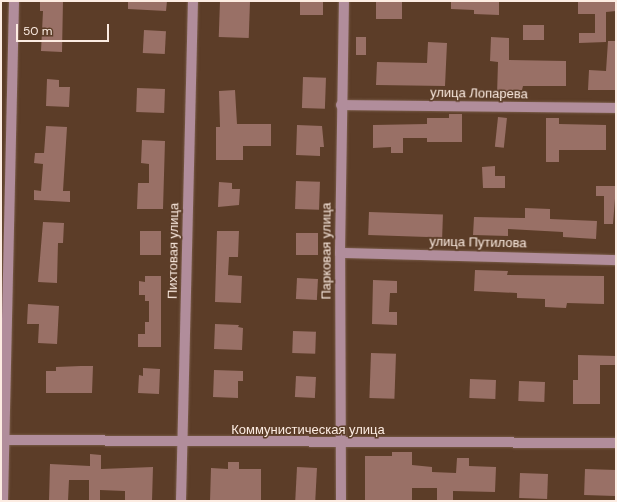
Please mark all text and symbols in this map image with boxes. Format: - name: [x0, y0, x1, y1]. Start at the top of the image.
- scale bar: [18, 16, 111, 42]
- text: 50 m: [23, 23, 52, 39]
- street label: улица Лопарева: [430, 85, 528, 103]
- street label: Парковая улица: [319, 202, 335, 300]
- street label: Пихтовая улица: [165, 203, 183, 299]
- street label: улица Путилова: [429, 234, 527, 252]
- street label: Коммунистическая улица: [231, 422, 385, 438]

